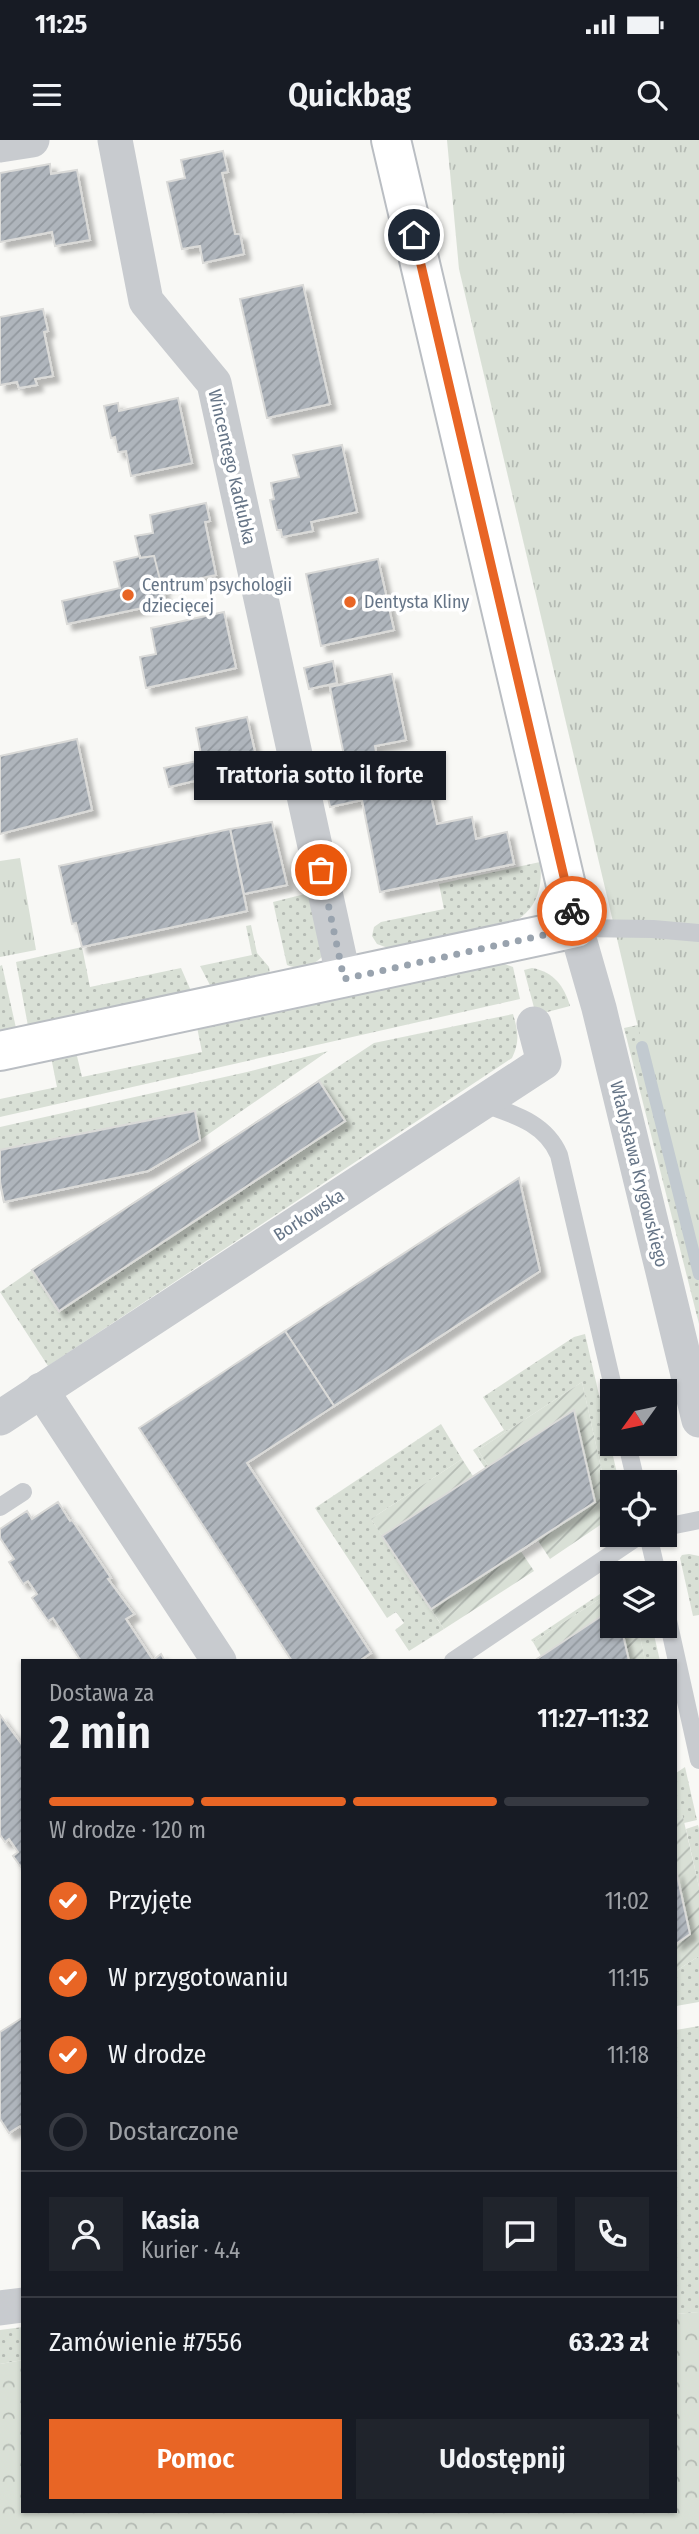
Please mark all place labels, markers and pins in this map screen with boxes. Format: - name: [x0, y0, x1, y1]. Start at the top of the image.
- pin: [384, 205, 444, 265]
- place label: Centrum psychologii dziecięcej: [142, 574, 292, 617]
- marker: Centrum psychologii dziecięcej: [120, 587, 136, 603]
- place label: Dentysta Kliny: [364, 591, 469, 613]
- marker: Dentysta Kliny: [342, 594, 358, 610]
- callout: Trattoria sotto il forte: [195, 751, 447, 800]
- pin: [291, 840, 351, 900]

